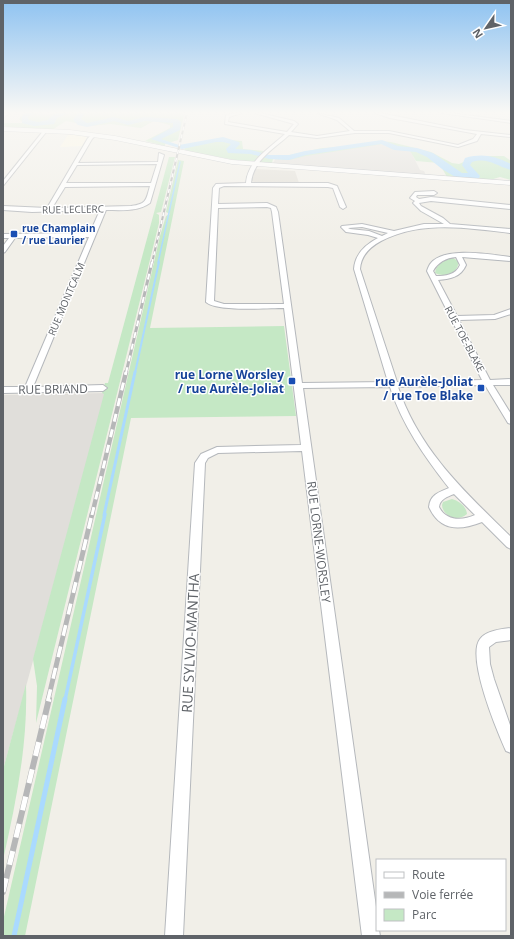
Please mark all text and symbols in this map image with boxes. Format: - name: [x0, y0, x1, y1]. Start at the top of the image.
- north arrow: [466, 8, 506, 48]
- text: N: [469, 26, 486, 42]
- street label: RUE LECLERC: [42, 201, 104, 217]
- place label: rue Champlain / rue Laurier: [22, 221, 95, 247]
- marker: rue Champlain / rue Laurier: [9, 229, 19, 239]
- street label: RUE MONTCALM: [44, 260, 88, 338]
- street label: RUE TOE-BLAKE: [442, 303, 488, 375]
- place label: rue Lorne Worsley / rue Aurèle-Joliat: [175, 366, 284, 397]
- place label: rue Aurèle-Joliat / rue Toe Blake: [375, 373, 473, 404]
- marker: rue Lorne Worsley / rue Aurèle-Joliat: [287, 376, 297, 386]
- street label: RUE BRIAND: [18, 380, 88, 398]
- marker: rue Aurèle-Joliat / rue Toe Blake: [476, 383, 486, 393]
- street label: RUE LORNE-WORSLEY: [303, 480, 335, 604]
- street label: RUE SYLVIO-MANTHA: [177, 573, 203, 713]
- legend: [376, 859, 506, 931]
- text: Route: [412, 866, 445, 883]
- text: Voie ferrée: [412, 886, 474, 903]
- text: Parc: [412, 906, 437, 923]

